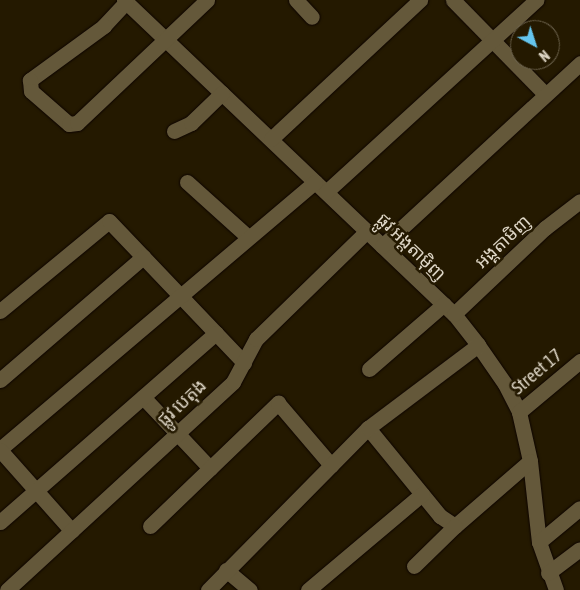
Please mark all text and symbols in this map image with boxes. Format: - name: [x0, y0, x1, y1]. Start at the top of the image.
- north arrow: [510, 20, 560, 70]
- text: N: [536, 47, 552, 65]
- street label: ផ្លូវ អង្តតាម៉ិញ: [372, 209, 450, 285]
- street label: អង្គតាមិញ: [471, 211, 535, 273]
- street label: Street 17: [508, 345, 566, 399]
- street label: ផ្លូវ បេតុង: [153, 375, 211, 431]

